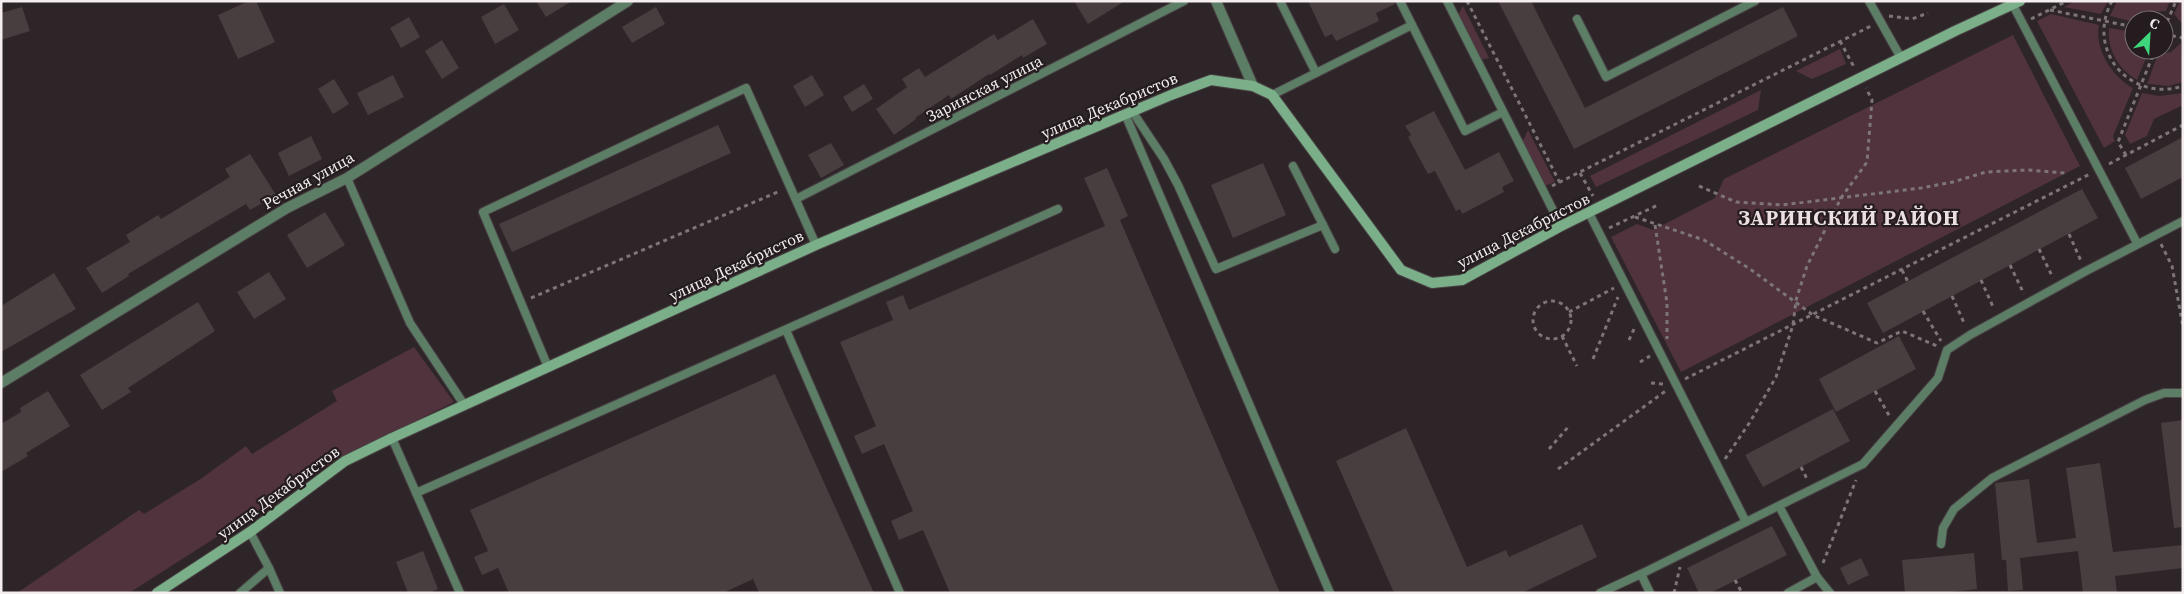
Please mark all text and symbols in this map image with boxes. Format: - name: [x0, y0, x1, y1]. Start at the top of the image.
- north arrow: [2124, 10, 2174, 60]
- text: С: [2146, 12, 2163, 34]
- street label: Заринская улица: [922, 49, 1047, 127]
- street label: улица Декабристов: [1037, 66, 1181, 144]
- street label: Речная улица: [258, 145, 358, 214]
- street label: улица Декабристов: [1453, 187, 1593, 273]
- district label: ЗАРИНСКИЙ РАЙОН: [1738, 203, 1960, 232]
- street label: улица Декабристов: [665, 224, 807, 306]
- street label: улица Декабристов: [212, 440, 344, 544]

